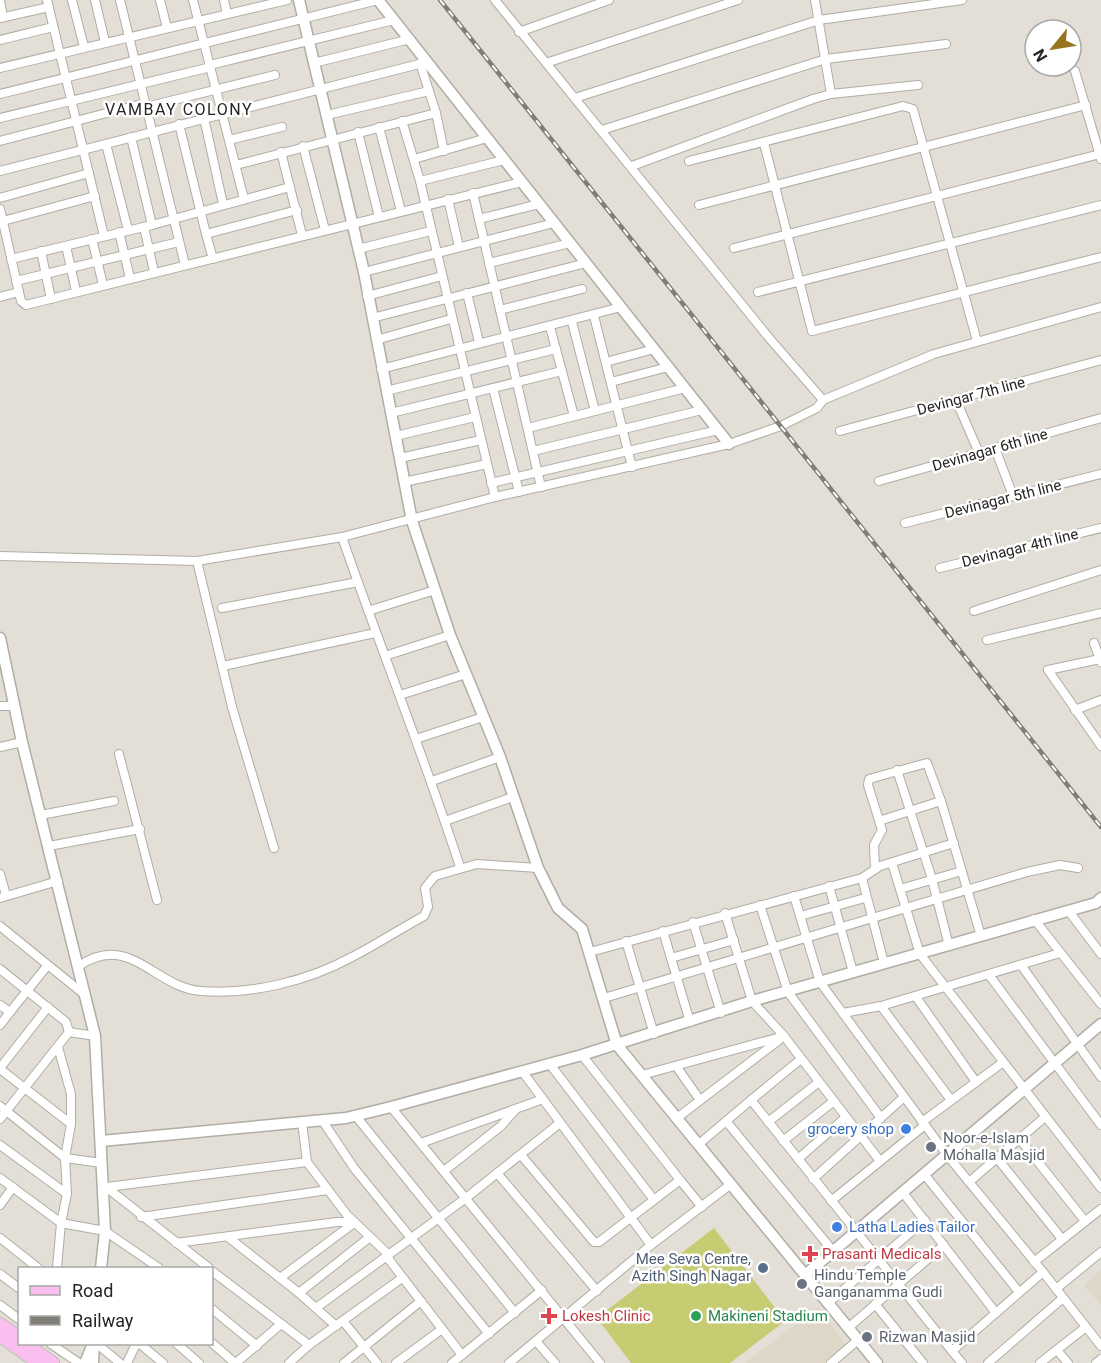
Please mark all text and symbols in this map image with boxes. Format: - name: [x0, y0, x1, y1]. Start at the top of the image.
- north arrow: [1023, 18, 1083, 78]
- text: N: [1029, 46, 1051, 65]
- district label: VAMBAY COLONY: [105, 100, 253, 119]
- street label: Devingar 7th line: [915, 373, 1027, 419]
- street label: Devinagar 6th line: [930, 425, 1050, 475]
- street label: Devinagar 5th line: [943, 476, 1063, 522]
- street label: Devinagar 4th line: [960, 525, 1080, 571]
- place label: grocery shop: [807, 1120, 894, 1138]
- marker: grocery shop: [899, 1122, 913, 1136]
- place label: Noor-e-Islam Mohalla Masjid: [943, 1129, 1045, 1164]
- marker: Noor-e-Islam Mohalla Masjid: [924, 1140, 938, 1154]
- place label: Latha Ladies Tailor: [849, 1218, 975, 1236]
- marker: Latha Ladies Tailor: [830, 1220, 844, 1234]
- place label: Prasanti Medicals: [822, 1245, 941, 1263]
- marker: Prasanti Medicals: [803, 1247, 817, 1261]
- place label: Mee Seva Centre, Azith Singh Nagar: [631, 1250, 751, 1285]
- marker: Mee Seva Centre, Azith Singh Nagar: [756, 1261, 770, 1275]
- place label: Hindu Temple Ganganamma Gudi: [814, 1266, 942, 1301]
- legend: [18, 1267, 213, 1345]
- marker: Hindu Temple Ganganamma Gudi: [795, 1277, 809, 1291]
- text: Road: [72, 1280, 113, 1301]
- marker: Lokesh Clinic: [540, 1307, 558, 1325]
- place label: Lokesh Clinic: [562, 1307, 651, 1325]
- place label: Makineni Stadium: [708, 1307, 828, 1325]
- marker: Makineni Stadium: [689, 1309, 703, 1323]
- text: Railway: [72, 1310, 134, 1331]
- place label: Rizwan Masjid: [879, 1328, 975, 1346]
- marker: Rizwan Masjid: [860, 1330, 874, 1344]

